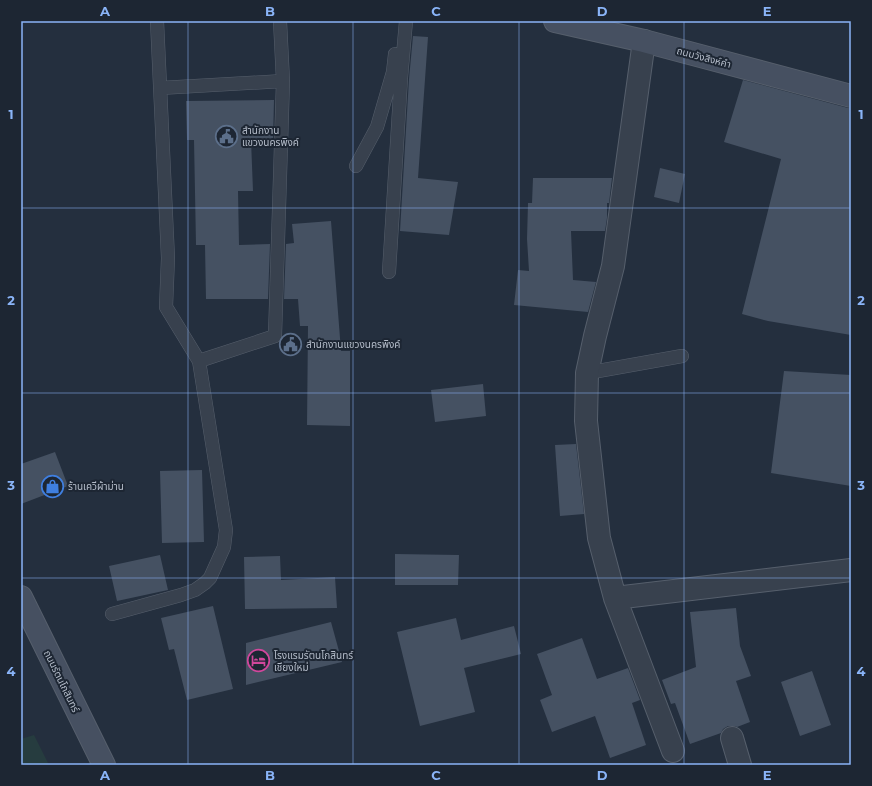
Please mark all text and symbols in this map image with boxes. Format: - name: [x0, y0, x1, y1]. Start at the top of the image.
- text: A: [99, 3, 111, 19]
- text: B: [265, 3, 275, 19]
- text: C: [431, 3, 441, 19]
- text: D: [597, 3, 608, 19]
- text: E: [763, 3, 772, 19]
- street label: ถนนวังสิงห์คำ: [675, 44, 732, 71]
- text: 1: [8, 106, 14, 122]
- text: 1: [858, 106, 864, 122]
- public building icon: สำนักงาน แขวงนครพิงค์: [213, 123, 239, 149]
- place label: สำนักงาน แขวงนครพิงค์: [242, 124, 299, 149]
- text: 2: [7, 292, 15, 308]
- text: 2: [857, 292, 865, 308]
- public building icon: สำนักงานแขวงนครพิงค์: [277, 331, 303, 357]
- place label: สำนักงานแขวงนครพิงค์: [306, 338, 400, 351]
- shop icon: ร้านเควีผ้าม่าน: [39, 473, 65, 499]
- text: 3: [6, 477, 15, 493]
- text: 3: [856, 477, 865, 493]
- place label: ร้านเควีผ้าม่าน: [68, 480, 124, 493]
- street label: ถนนรัตนโกสินทร์: [41, 648, 82, 715]
- hotel icon: โรงแรมรัตนโกสินทร์ เชียงใหม่: [246, 648, 272, 674]
- place label: โรงแรมรัตนโกสินทร์ เชียงใหม่: [274, 649, 354, 674]
- text: 4: [7, 663, 16, 679]
- text: 4: [857, 663, 866, 679]
- text: A: [99, 767, 111, 783]
- text: B: [265, 767, 275, 783]
- text: C: [431, 767, 441, 783]
- text: D: [597, 767, 608, 783]
- text: E: [763, 767, 772, 783]

